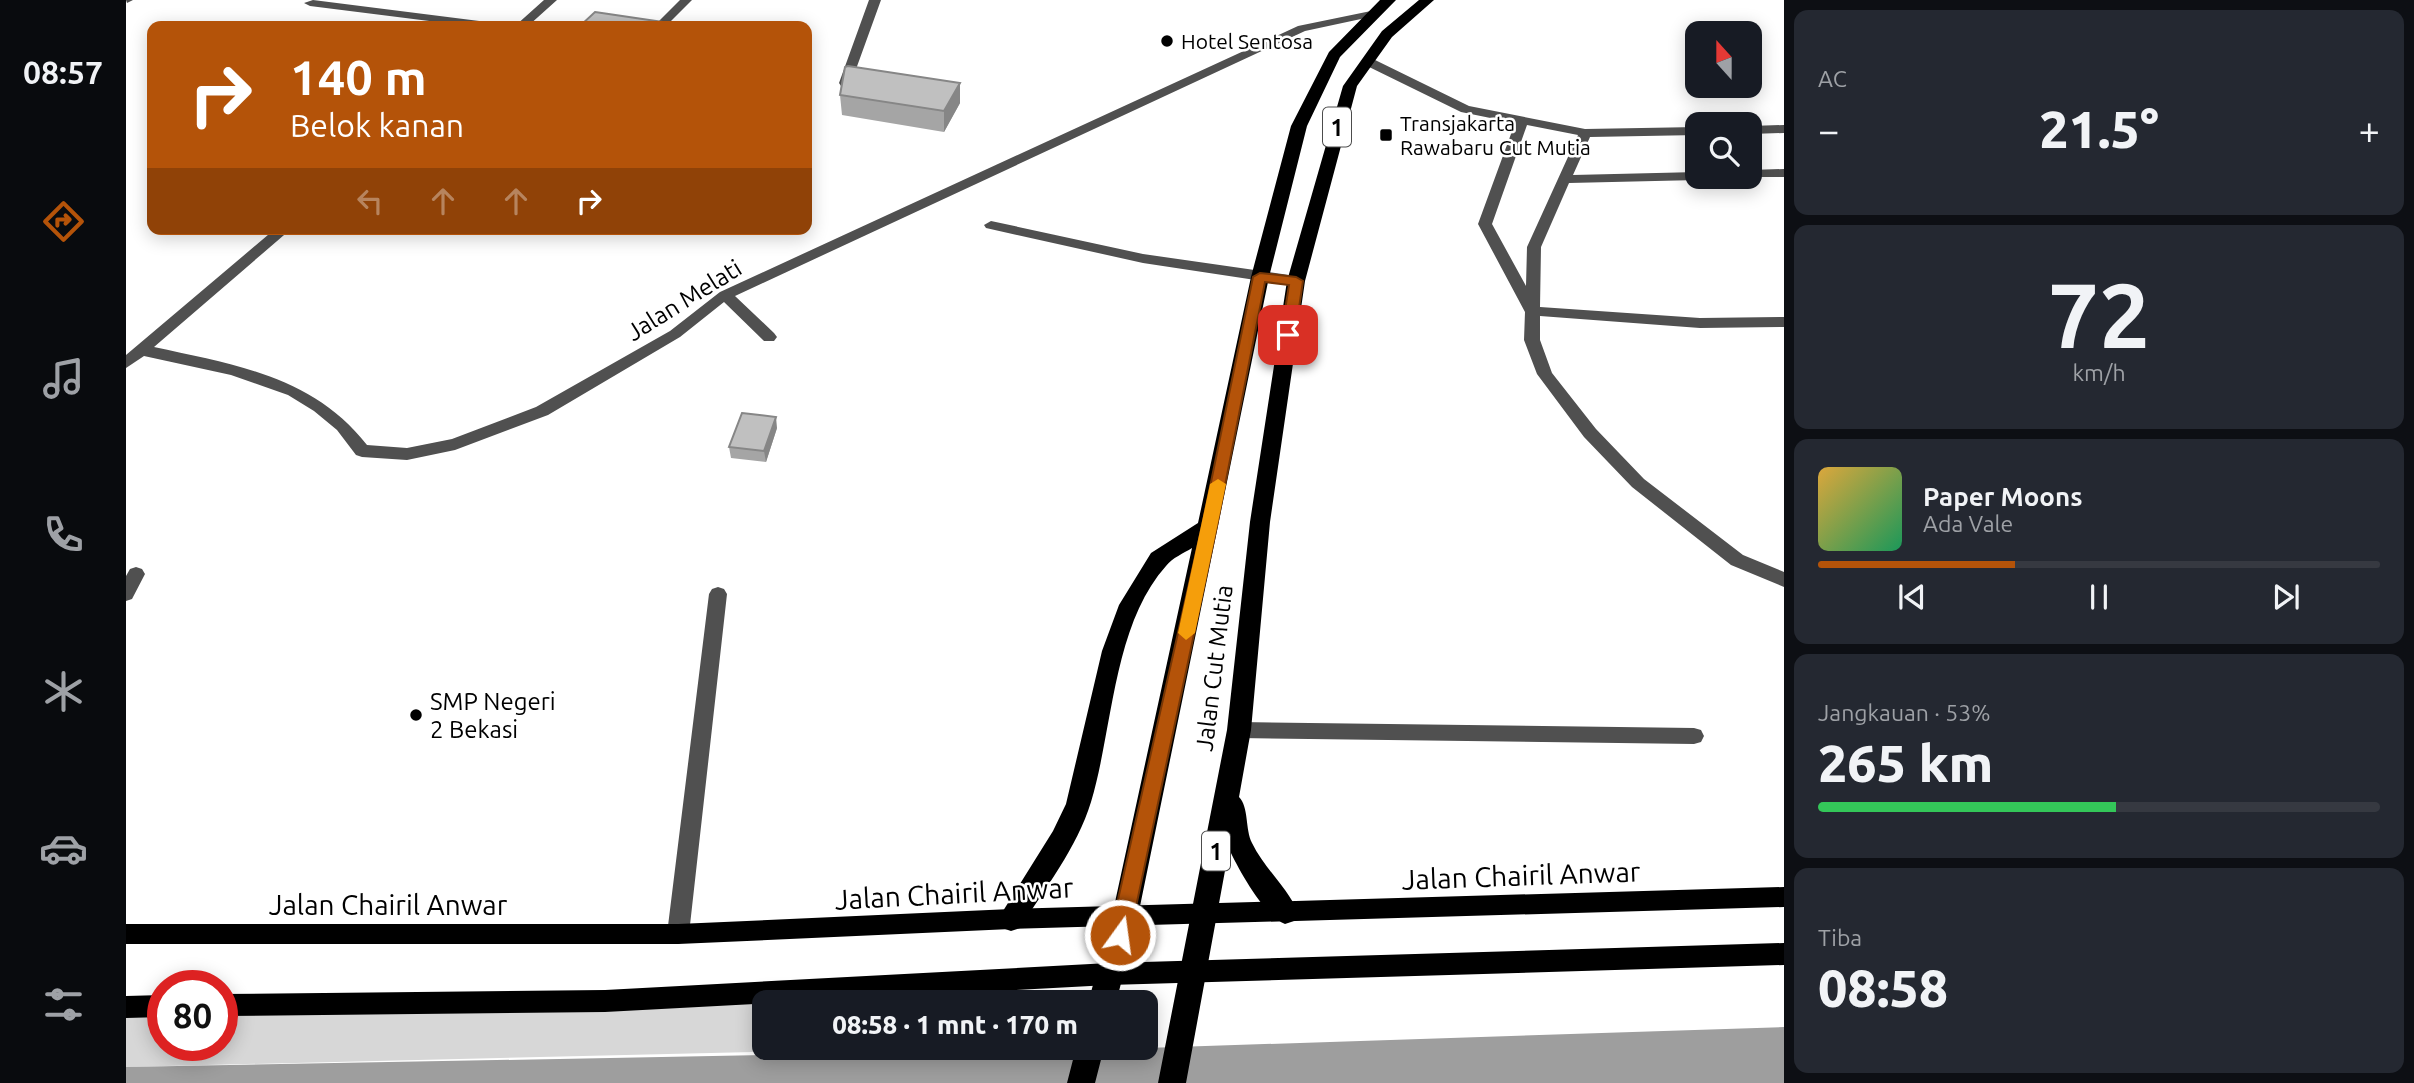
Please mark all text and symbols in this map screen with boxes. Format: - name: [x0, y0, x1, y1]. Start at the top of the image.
- north arrow: [1685, 21, 1762, 98]
- map controls: [1685, 21, 1762, 189]
- place label: Hotel Sentosa: [1181, 29, 1313, 53]
- marker: Hotel Sentosa: [1159, 33, 1175, 49]
- icon: right: [175, 49, 266, 140]
- text: 140 m: [290, 49, 427, 104]
- text: 08:57: [23, 54, 103, 90]
- text: AC: [1818, 66, 1847, 91]
- text: 21.5°: [2039, 100, 2159, 158]
- text: Belok kanan: [290, 107, 464, 143]
- road number: 1: [1323, 108, 1351, 146]
- text: −: [1818, 109, 1839, 151]
- text: +: [2359, 109, 2380, 151]
- place label: Transjakarta Rawabaru Cut Mutia: [1400, 111, 1591, 159]
- button: search: [1685, 112, 1762, 189]
- marker: Transjakarta Rawabaru Cut Mutia: [1378, 127, 1394, 143]
- icon: left: [351, 182, 389, 220]
- icon: ahead: [424, 182, 462, 220]
- icon: ahead: [497, 182, 535, 220]
- icon: right: [570, 182, 608, 220]
- icon: directions: [39, 197, 88, 246]
- street label: Jalan Melati: [622, 254, 746, 346]
- text: 72: [2048, 263, 2150, 365]
- pin: [1258, 305, 1318, 365]
- icon: arrive: [1269, 316, 1307, 354]
- icon: music: [39, 354, 88, 403]
- text: km/h: [2072, 360, 2126, 385]
- text: Paper Moons: [1923, 482, 2082, 511]
- icon: phone: [39, 510, 88, 559]
- text: Ada Vale: [1923, 511, 2013, 536]
- icon: previous: [1893, 578, 1931, 616]
- icon: pause: [2080, 578, 2118, 616]
- icon: next: [2267, 578, 2305, 616]
- street label: Jalan Cut Mutia: [1190, 583, 1238, 753]
- icon: climate: [39, 667, 88, 716]
- place label: SMP Negeri 2 Bekasi: [430, 688, 556, 743]
- text: Jangkauan · 53%: [1818, 700, 1990, 725]
- marker: SMP Negeri 2 Bekasi: [408, 707, 424, 723]
- text: 265 km: [1818, 734, 1993, 792]
- icon: car: [39, 824, 88, 873]
- road number: 1: [1202, 832, 1230, 870]
- street label: Jalan Chairil Anwar: [1401, 855, 1641, 895]
- street label: Jalan Chairil Anwar: [834, 871, 1074, 915]
- street label: Jalan Chairil Anwar: [269, 889, 508, 920]
- position arrow: [1083, 898, 1157, 972]
- text: Tiba: [1818, 925, 1862, 950]
- text: 08:58: [1818, 959, 1948, 1017]
- speed limit sign: 80: [147, 970, 238, 1061]
- icon: filters: [39, 980, 88, 1029]
- text: 08:58 · 1 mnt · 170 m: [832, 1010, 1078, 1039]

